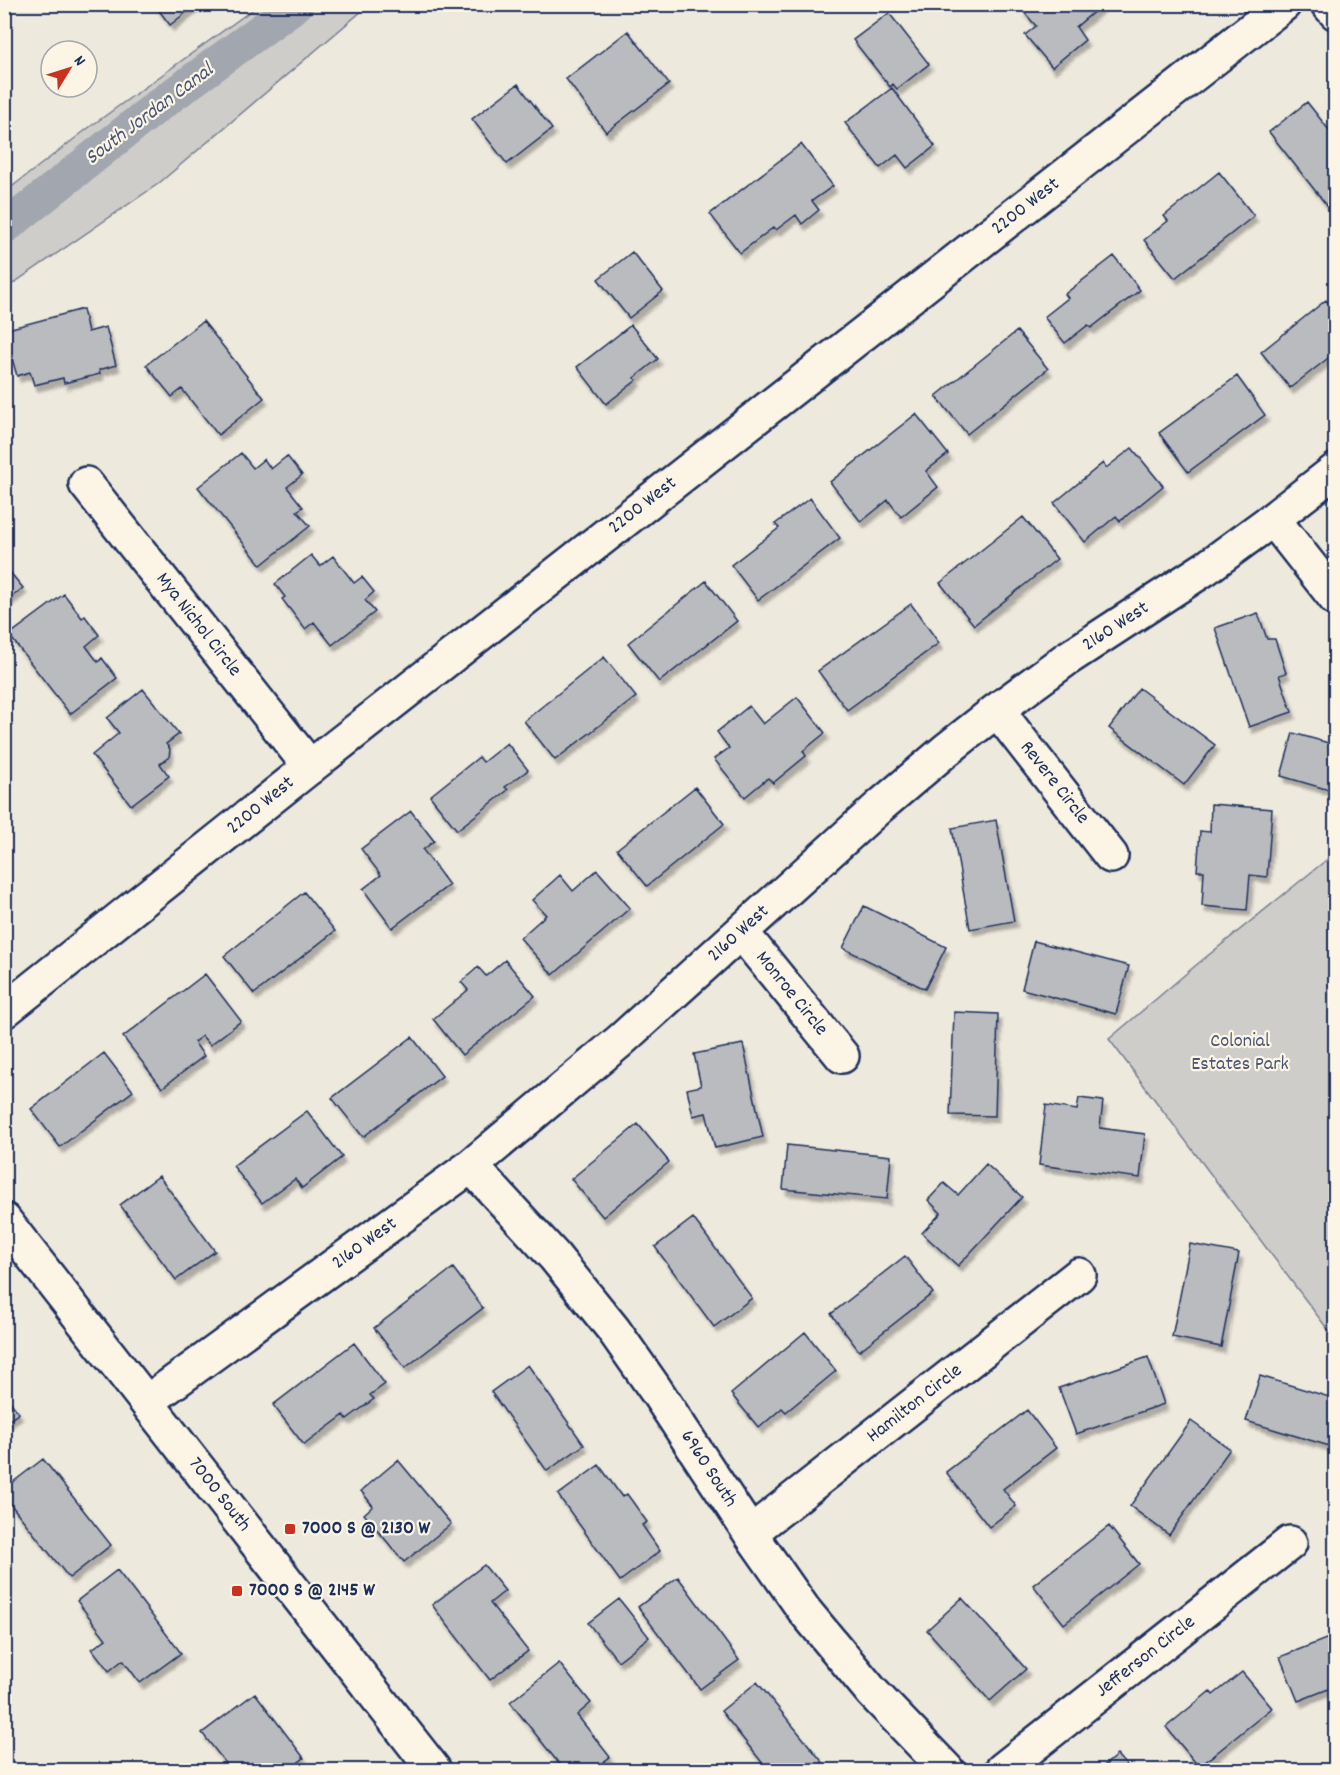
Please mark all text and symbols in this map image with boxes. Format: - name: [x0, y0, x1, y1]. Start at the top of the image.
- north arrow: [39, 39, 99, 99]
- text: N: [67, 51, 90, 72]
- water label: South Jordan Canal: [80, 56, 222, 173]
- street label: 2200 West: [986, 171, 1066, 243]
- street label: 2200 West: [603, 470, 683, 542]
- street label: Mya Nichol Circle: [148, 567, 248, 683]
- street label: 2160 West: [1077, 595, 1155, 659]
- street label: Revere Circle: [1012, 735, 1096, 831]
- street label: 2200 West: [221, 770, 301, 842]
- street label: 2160 West: [702, 899, 776, 969]
- street label: Monroe Circle: [748, 946, 834, 1043]
- park label: Colonial Estates Park: [1191, 1028, 1289, 1079]
- street label: 2160 West: [327, 1211, 403, 1277]
- street label: Hamilton Circle: [861, 1358, 969, 1450]
- street label: 6960 South: [673, 1425, 743, 1513]
- street label: 7000 South: [181, 1452, 257, 1538]
- place label: 7000 S @ 2130 W: [302, 1515, 430, 1543]
- marker: 7000 S @ 2130 W: [283, 1522, 297, 1536]
- place label: 7000 S @ 2145 W: [249, 1577, 375, 1605]
- marker: 7000 S @ 2145 W: [230, 1584, 244, 1598]
- street label: Jefferson Circle: [1090, 1609, 1202, 1705]

